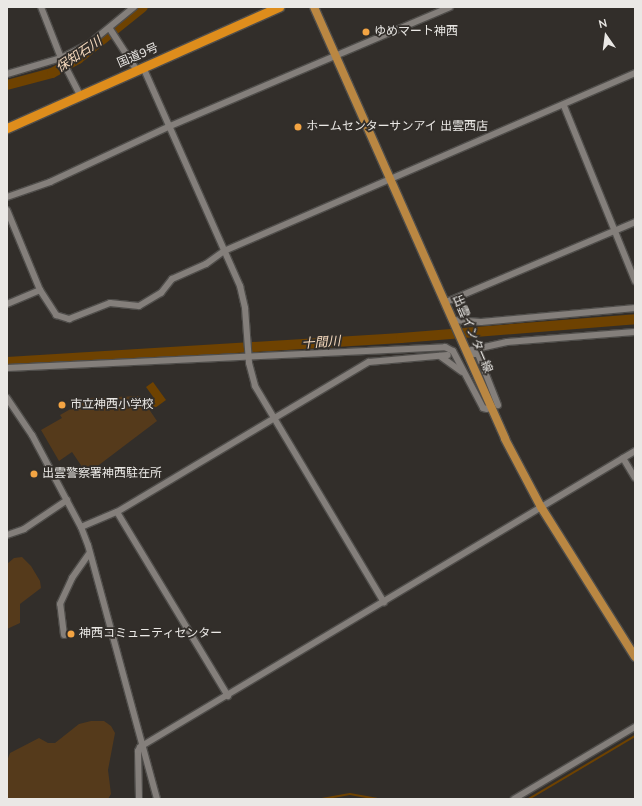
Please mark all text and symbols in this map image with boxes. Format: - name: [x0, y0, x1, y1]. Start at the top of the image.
- north arrow: [586, 16, 626, 56]
- text: N: [597, 16, 609, 32]
- place label: ゆめマート神西: [374, 25, 458, 39]
- marker: ゆめマート神西: [361, 27, 371, 37]
- water label: 保知石川: [53, 34, 105, 76]
- street label: 国道9号: [115, 41, 161, 71]
- place label: ホームセンターサンアイ 出雲西店: [306, 120, 489, 134]
- marker: ホームセンターサンアイ 出雲西店: [293, 122, 303, 132]
- street label: 出雲インター線: [449, 293, 495, 375]
- water label: 十間川: [301, 334, 341, 352]
- place label: 市立神西小学校: [70, 398, 154, 412]
- marker: 市立神西小学校: [57, 400, 67, 410]
- place label: 出雲警察署神西駐在所: [42, 467, 162, 481]
- marker: 出雲警察署神西駐在所: [29, 469, 39, 479]
- place label: 神西コミュニティセンター: [79, 627, 223, 641]
- marker: 神西コミュニティセンター: [66, 629, 76, 639]

